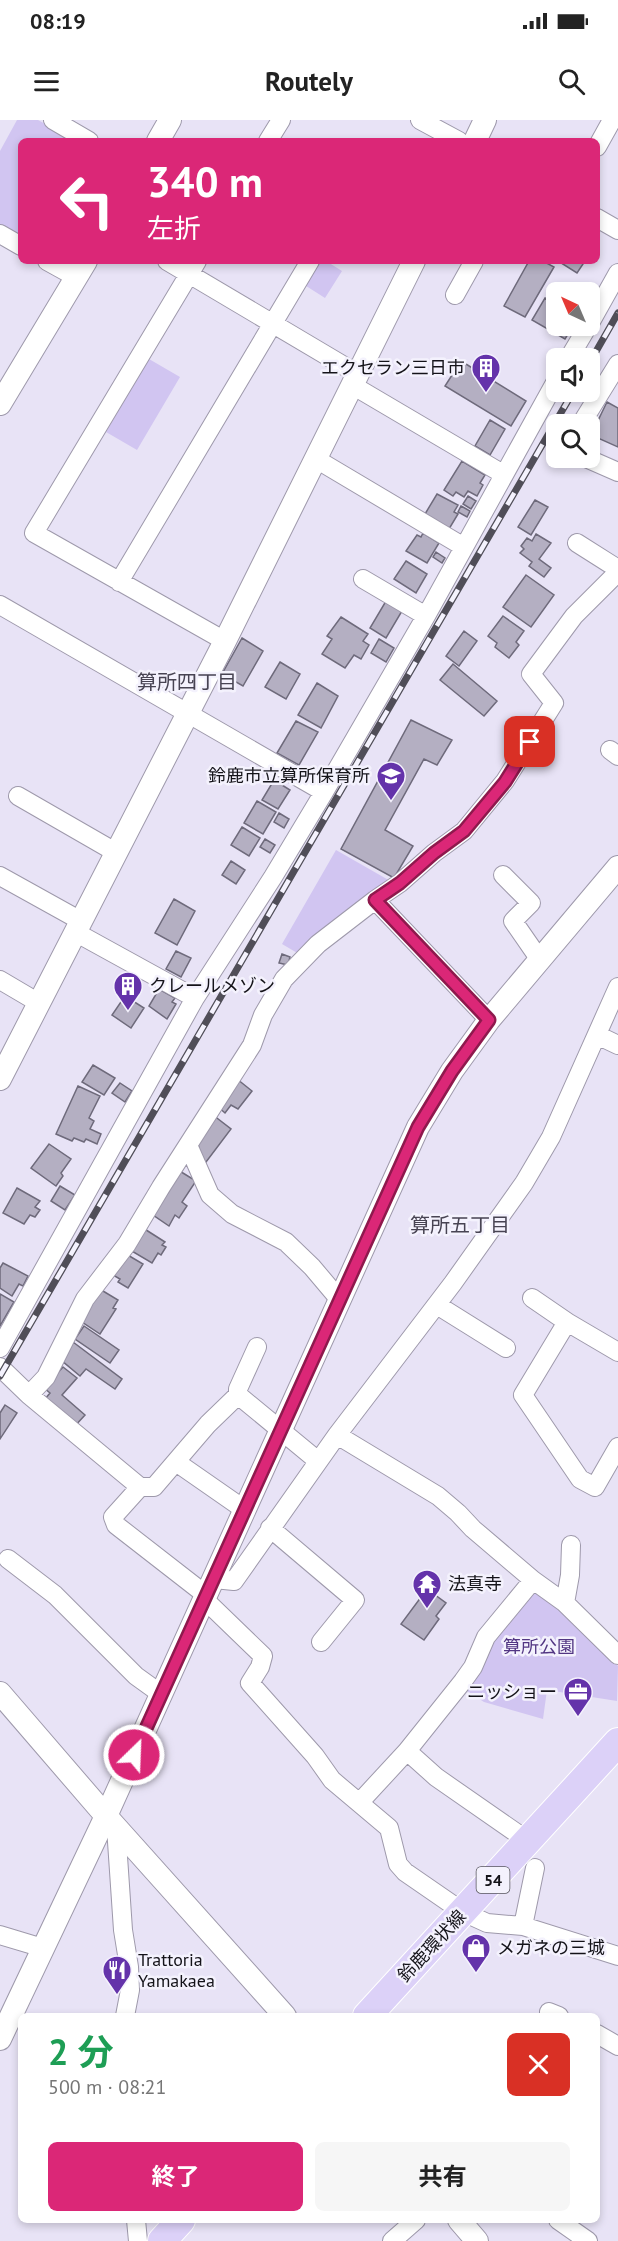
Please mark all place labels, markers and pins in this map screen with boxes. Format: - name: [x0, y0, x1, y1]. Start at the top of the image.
- building icon: エクセラン三日市: [470, 352, 502, 394]
- place label: エクセラン三日市: [321, 356, 465, 379]
- pin: [504, 716, 555, 767]
- school or university icon: 鈴鹿市立算所保育所: [375, 760, 407, 802]
- place label: 鈴鹿市立算所保育所: [208, 764, 370, 787]
- building icon: クレールメゾン: [112, 970, 144, 1012]
- place label: クレールメゾン: [149, 974, 275, 997]
- temple icon: 法真寺: [411, 1568, 443, 1610]
- place label: 法真寺: [448, 1572, 502, 1595]
- office icon: ニッショー: [562, 1676, 594, 1718]
- place label: ニッショー: [467, 1680, 557, 1703]
- shop icon: メガネの三城: [460, 1932, 492, 1974]
- place label: メガネの三城: [497, 1936, 605, 1959]
- place label: Trattoria Yamakaea: [138, 1948, 215, 1992]
- restaurant icon: Trattoria Yamakaea: [101, 1954, 133, 1996]

